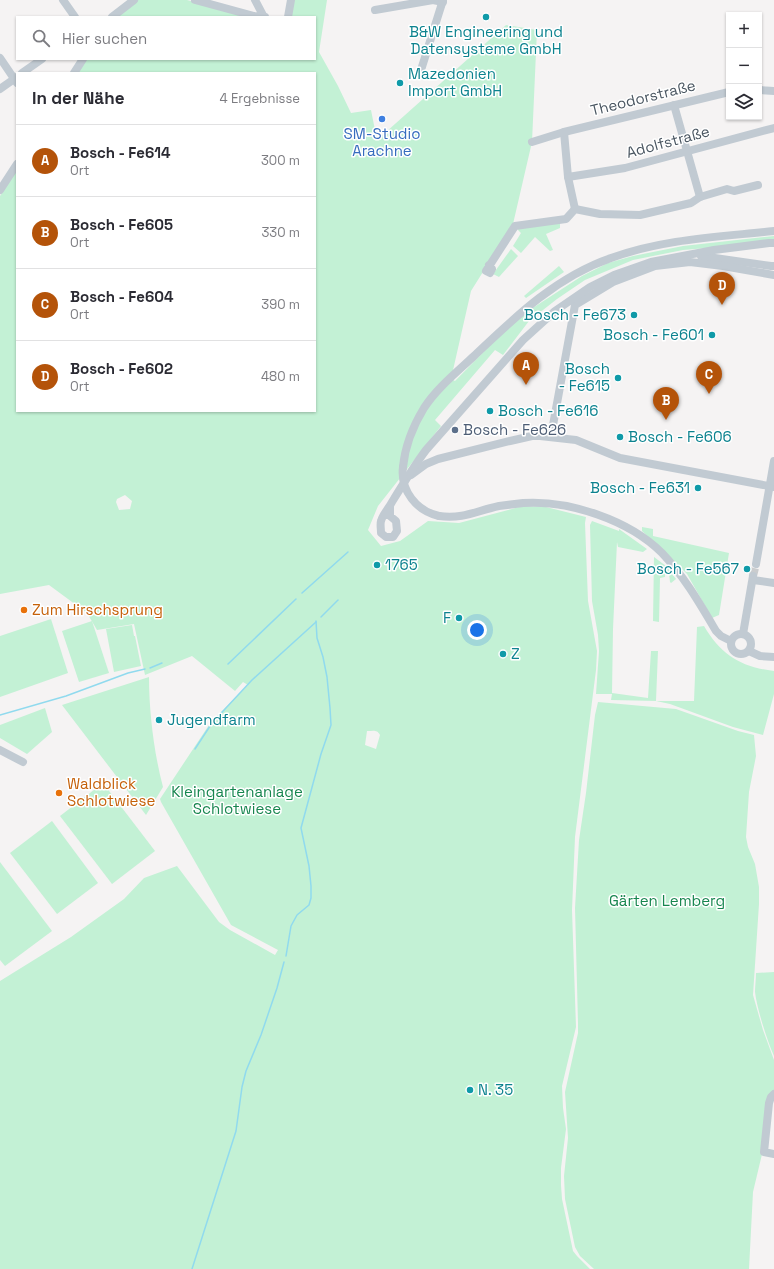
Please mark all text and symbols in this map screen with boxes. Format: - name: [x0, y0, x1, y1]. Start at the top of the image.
- marker: B&W Engineering und Datensysteme GmbH: [481, 12, 491, 22]
- map controls: [726, 12, 762, 120]
- button: +: [726, 12, 762, 48]
- search box: [16, 16, 316, 60]
- place label: B&W Engineering und Datensysteme GmbH: [409, 22, 563, 58]
- icon: search: [30, 27, 52, 49]
- text: Hier suchen: [62, 29, 147, 48]
- button: −: [726, 48, 762, 84]
- place label: Mazedonien Import GmbH: [408, 64, 502, 100]
- street label: Theodorstraße: [588, 75, 697, 120]
- marker: Mazedonien Import GmbH: [395, 78, 405, 88]
- button: layers: [726, 84, 762, 120]
- text: In der Nähe: [32, 87, 124, 109]
- text: 4 Ergebnisse: [220, 90, 300, 107]
- marker: SM-Studio Arachne: [377, 114, 387, 124]
- street label: Adolfstraße: [624, 121, 712, 162]
- place label: SM-Studio Arachne: [344, 124, 420, 160]
- text: Bosch - Fe614: [70, 143, 171, 162]
- text: A: [41, 152, 49, 169]
- text: 300 m: [261, 152, 300, 169]
- text: Ort: [70, 162, 90, 179]
- text: Bosch - Fe605: [70, 215, 173, 234]
- text: B: [41, 224, 49, 241]
- text: 330 m: [261, 224, 300, 241]
- text: Ort: [70, 234, 90, 251]
- pin: D: [709, 272, 735, 305]
- text: Bosch - Fe604: [70, 287, 174, 306]
- text: C: [41, 296, 49, 313]
- text: 390 m: [261, 296, 300, 313]
- place label: Bosch - Fe673: [524, 305, 626, 324]
- text: Ort: [70, 306, 90, 323]
- marker: Bosch - Fe673: [629, 310, 639, 320]
- place label: Bosch - Fe601: [603, 325, 704, 344]
- marker: Bosch - Fe601: [707, 330, 717, 340]
- pin: A: [513, 352, 539, 385]
- text: Bosch - Fe602: [70, 359, 173, 378]
- place label: Bosch - Fe615: [558, 359, 610, 395]
- pin: C: [696, 361, 722, 394]
- text: D: [41, 368, 49, 385]
- text: 480 m: [261, 368, 300, 385]
- marker: Bosch - Fe615: [613, 373, 623, 383]
- text: Ort: [70, 378, 90, 395]
- pin: B: [653, 387, 679, 420]
- place label: Bosch - Fe616: [498, 401, 598, 420]
- marker: Bosch - Fe616: [485, 406, 495, 416]
- place label: Bosch - Fe626: [463, 420, 566, 439]
- marker: Bosch - Fe626: [450, 425, 460, 435]
- place label: Bosch - Fe606: [628, 427, 732, 446]
- marker: Bosch - Fe606: [615, 432, 625, 442]
- place label: Bosch - Fe631: [590, 478, 690, 497]
- marker: Bosch - Fe631: [693, 483, 703, 493]
- place label: 1765: [385, 555, 418, 574]
- place label: Bosch - Fe567: [637, 559, 739, 578]
- marker: 1765: [372, 560, 382, 570]
- marker: Bosch - Fe567: [742, 564, 752, 574]
- place label: Zum Hirschsprung: [32, 600, 163, 619]
- marker: Zum Hirschsprung: [19, 605, 29, 615]
- place label: F: [443, 608, 451, 627]
- marker: F: [454, 613, 464, 623]
- your location: [467, 620, 487, 640]
- place label: Z: [511, 644, 520, 663]
- marker: Z: [498, 649, 508, 659]
- place label: Jugendfarm: [167, 710, 256, 729]
- marker: Jugendfarm: [154, 715, 164, 725]
- place label: Waldblick Schlotwiese: [67, 774, 155, 810]
- park label: Kleingartenanlage Schlotwiese: [171, 782, 303, 818]
- marker: Waldblick Schlotwiese: [54, 788, 64, 798]
- park label: Gärten Lemberg: [609, 891, 725, 910]
- place label: N. 35: [478, 1080, 513, 1099]
- marker: N. 35: [465, 1085, 475, 1095]

